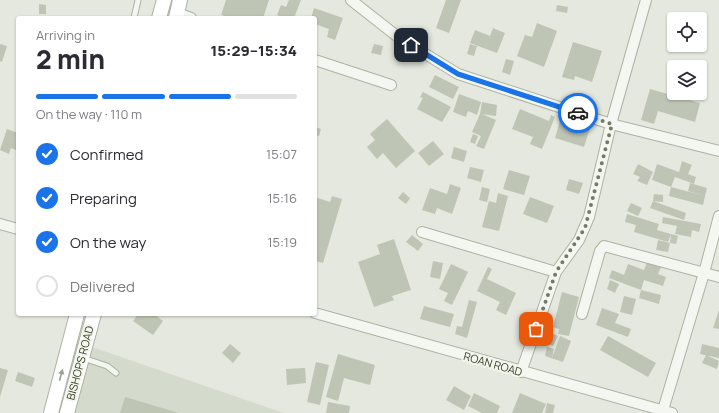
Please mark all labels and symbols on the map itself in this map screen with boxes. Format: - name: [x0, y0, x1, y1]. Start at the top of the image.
- pin: [394, 28, 428, 62]
- courier: [558, 93, 598, 133]
- pin: [519, 312, 553, 346]
- street label: BISHOPS ROAD: [62, 324, 97, 402]
- street label: ROAN ROAD: [462, 348, 524, 379]
- one-way arrow: [58, 369, 64, 381]

